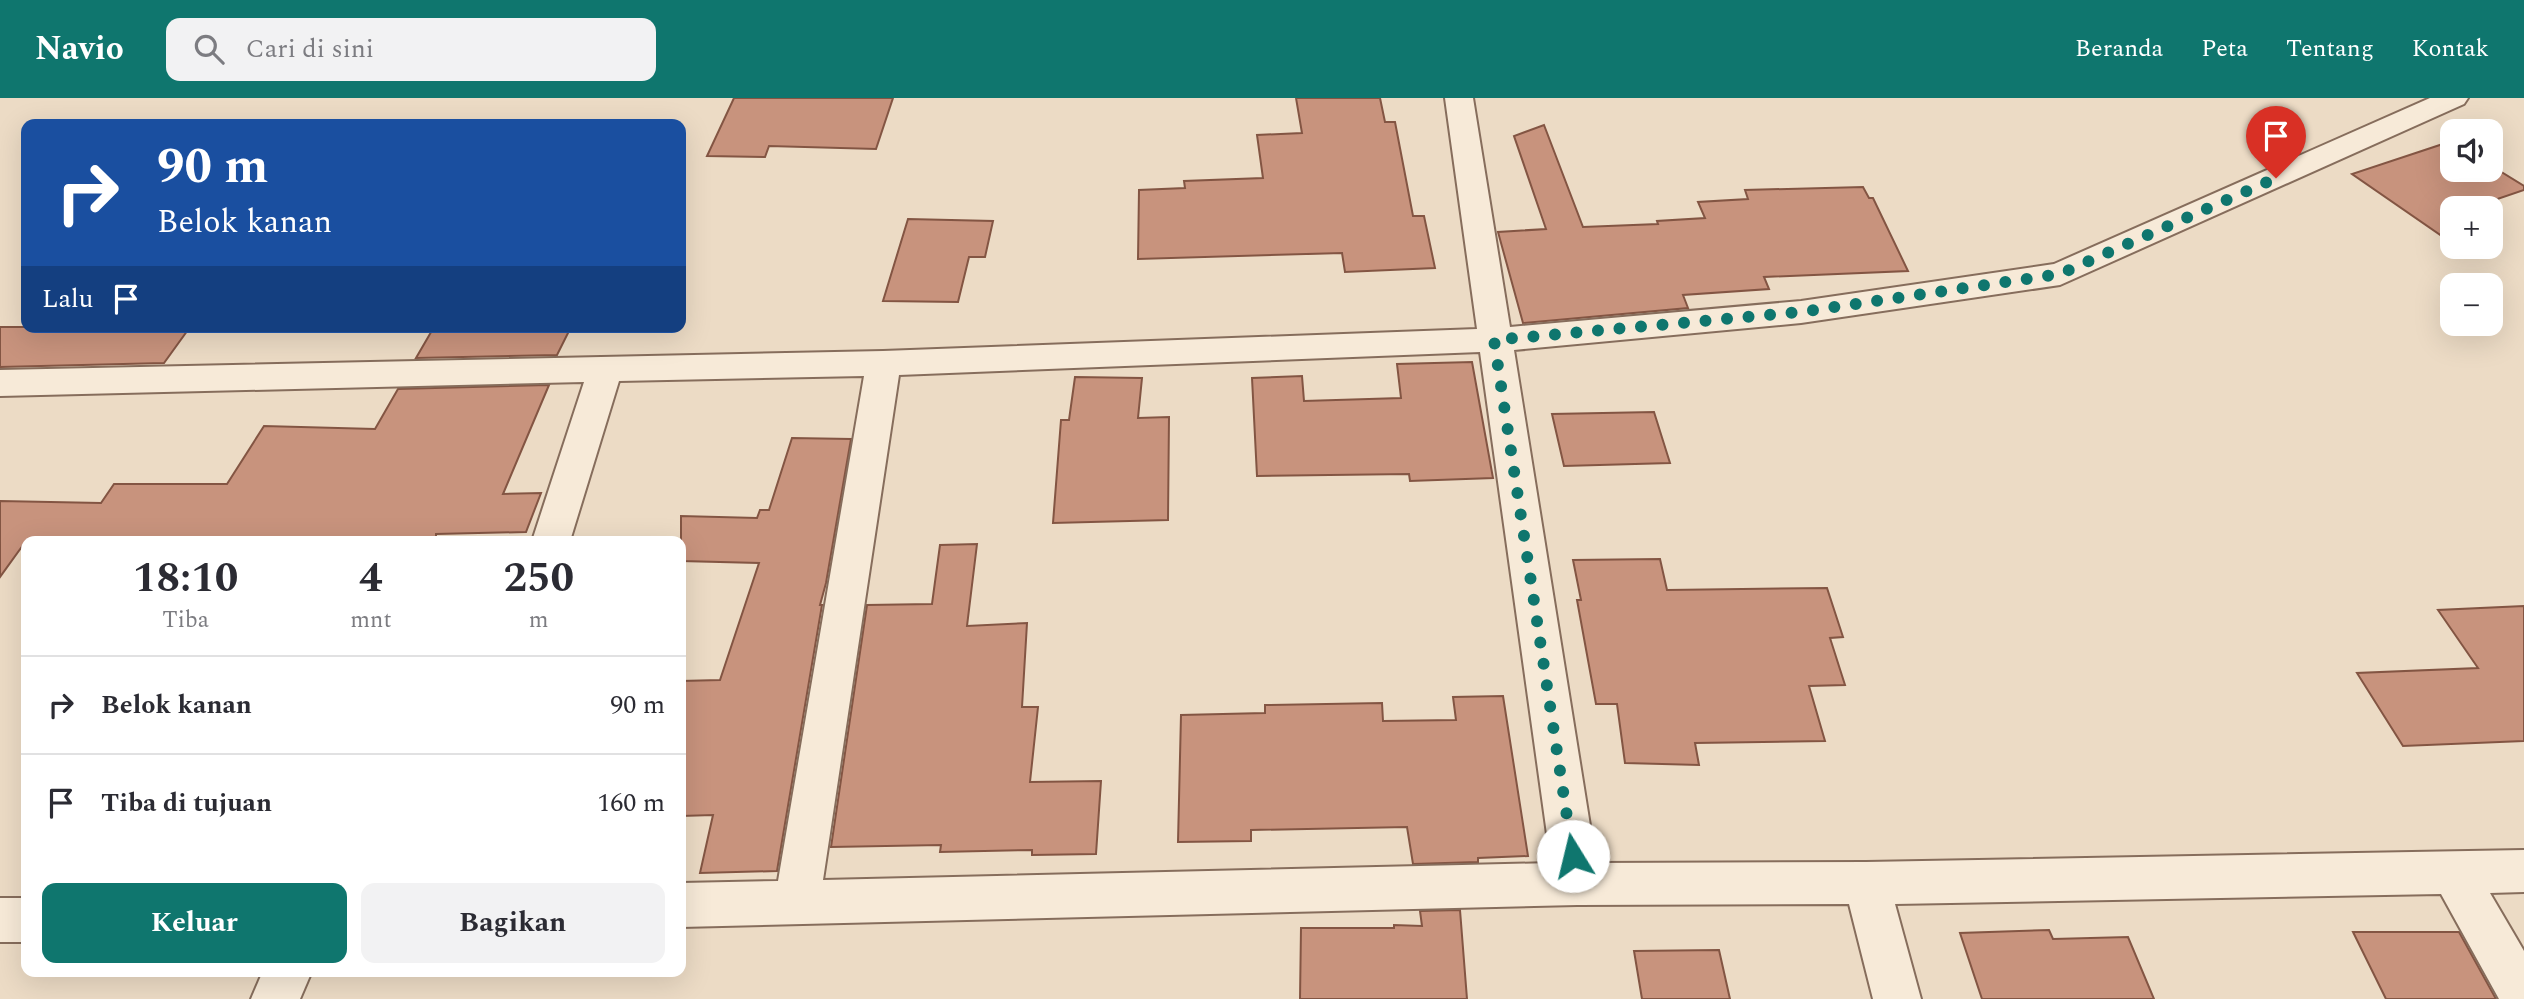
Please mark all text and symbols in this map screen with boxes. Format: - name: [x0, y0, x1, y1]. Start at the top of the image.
- search box: [166, 18, 656, 81]
- text: Navio: [35, 24, 124, 74]
- text: Cari di sini: [246, 29, 374, 69]
- icon: search: [190, 30, 228, 68]
- text: Beranda: [2075, 31, 2163, 67]
- text: Peta: [2201, 31, 2248, 67]
- text: Tentang: [2286, 31, 2374, 67]
- text: Kontak: [2412, 31, 2489, 67]
- pin: [2246, 106, 2306, 178]
- icon: arrive: [2257, 117, 2295, 155]
- map controls: [2440, 119, 2503, 336]
- button: sound: [2440, 119, 2503, 182]
- text: 90 m: [157, 130, 268, 205]
- icon: right: [42, 147, 133, 238]
- button: +: [2440, 196, 2503, 259]
- text: Belok kanan: [157, 198, 332, 247]
- button: −: [2440, 273, 2503, 336]
- text: Lalu: [42, 279, 93, 319]
- icon: arrive: [107, 280, 145, 318]
- text: 18:10: [133, 547, 238, 610]
- text: 4: [359, 547, 383, 610]
- text: 250: [503, 547, 574, 610]
- text: Tiba: [162, 603, 209, 638]
- text: mnt: [350, 603, 392, 638]
- text: m: [529, 603, 549, 638]
- text: Belok kanan: [101, 685, 252, 725]
- text: 90 m: [610, 685, 665, 725]
- icon: right: [42, 686, 80, 724]
- text: Tiba di tujuan: [101, 783, 272, 823]
- text: 160 m: [597, 783, 665, 823]
- icon: arrive: [42, 784, 80, 822]
- position arrow: [1536, 819, 1610, 893]
- button: Keluar: [42, 883, 347, 963]
- button: Bagikan: [361, 883, 665, 963]

